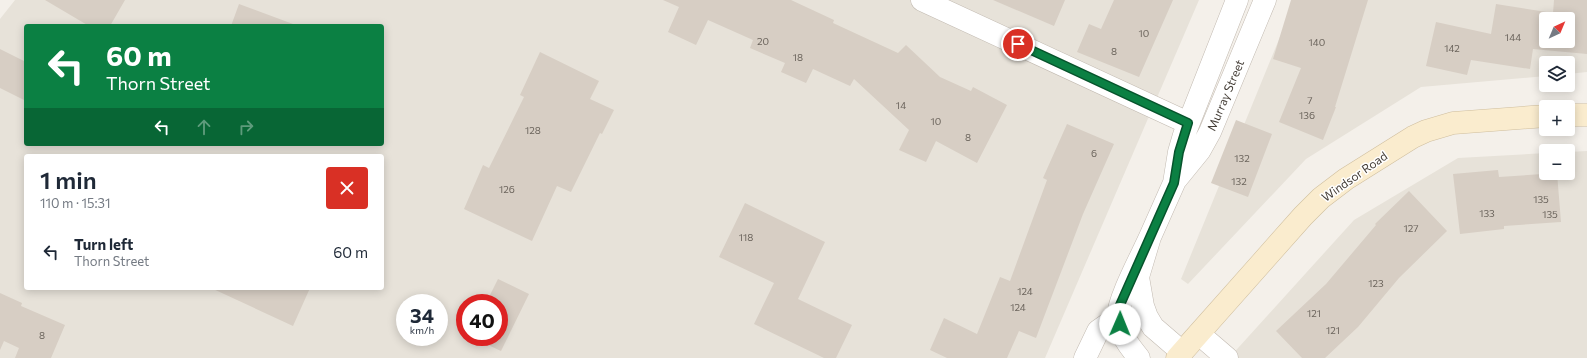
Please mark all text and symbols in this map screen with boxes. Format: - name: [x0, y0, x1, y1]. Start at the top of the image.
- north arrow: [1539, 12, 1575, 48]
- map controls: [1539, 12, 1575, 180]
- pin: [1001, 27, 1035, 61]
- house number: 10: [1139, 27, 1149, 39]
- house number: 144: [1505, 31, 1521, 43]
- icon: arrive: [1007, 33, 1029, 55]
- house number: 20: [757, 35, 769, 47]
- house number: 140: [1309, 36, 1325, 48]
- text: 60 m: [106, 38, 172, 72]
- icon: left: [40, 40, 92, 92]
- house number: 142: [1444, 42, 1460, 54]
- house number: 8: [1111, 45, 1117, 57]
- house number: 18: [793, 51, 803, 63]
- button: layers: [1539, 56, 1575, 92]
- street label: Murray Street: [1204, 57, 1246, 133]
- text: Thorn Street: [106, 72, 210, 94]
- house number: 7: [1307, 94, 1313, 106]
- house number: 14: [896, 99, 906, 111]
- button: +: [1539, 100, 1575, 136]
- house number: 136: [1299, 109, 1315, 121]
- house number: 10: [931, 115, 941, 127]
- icon: left: [151, 116, 173, 138]
- icon: ahead: [193, 116, 215, 138]
- icon: right: [235, 116, 257, 138]
- house number: 128: [525, 124, 541, 136]
- house number: 8: [965, 131, 971, 143]
- button: −: [1539, 144, 1575, 180]
- house number: 6: [1091, 147, 1097, 159]
- street label: Windsor Road: [1318, 148, 1390, 204]
- house number: 132: [1234, 152, 1250, 164]
- text: 1 min: [40, 165, 97, 194]
- button: close: [326, 167, 368, 209]
- house number: 132: [1231, 175, 1247, 187]
- house number: 126: [499, 183, 515, 195]
- house number: 135: [1533, 193, 1549, 205]
- text: 110 m · 15:31: [40, 195, 111, 211]
- house number: 133: [1479, 207, 1495, 219]
- house number: 135: [1542, 208, 1558, 220]
- house number: 127: [1403, 222, 1419, 234]
- house number: 118: [739, 231, 753, 243]
- text: Turn left: [74, 235, 133, 253]
- icon: left: [40, 241, 62, 263]
- text: 60 m: [333, 243, 368, 261]
- text: Thorn Street: [74, 253, 149, 269]
- house number: 123: [1368, 277, 1384, 289]
- house number: 124: [1017, 285, 1033, 297]
- speed limit sign: 40: [456, 294, 508, 346]
- house number: 124: [1010, 301, 1026, 313]
- text: 34: [410, 303, 434, 327]
- position arrow: [1099, 303, 1141, 345]
- house number: 121: [1307, 307, 1321, 319]
- text: km/h: [410, 324, 434, 336]
- house number: 121: [1326, 324, 1340, 336]
- house number: 8: [39, 329, 45, 341]

